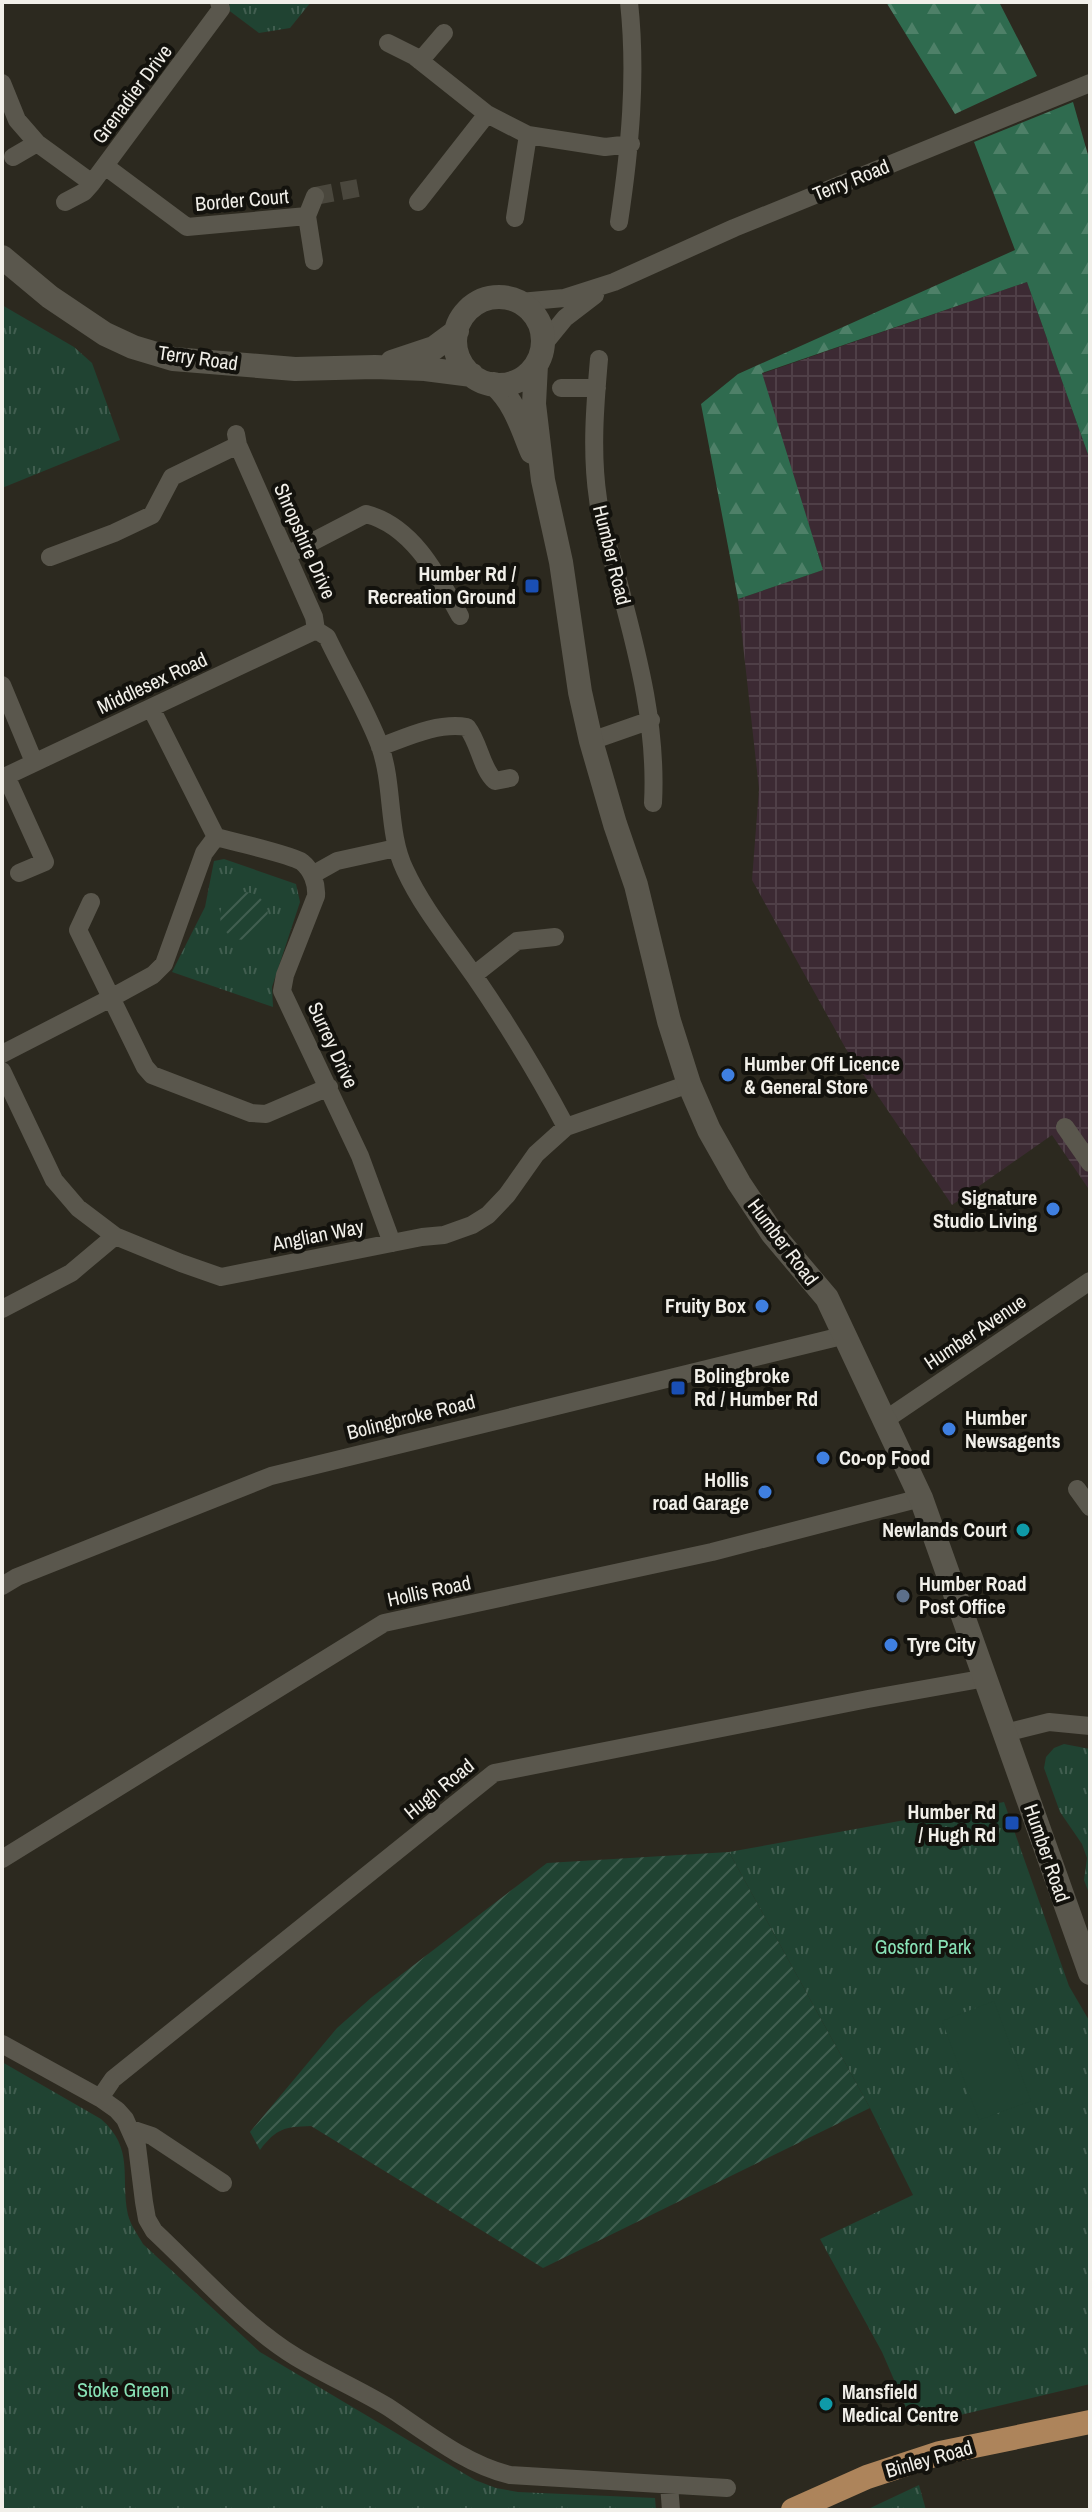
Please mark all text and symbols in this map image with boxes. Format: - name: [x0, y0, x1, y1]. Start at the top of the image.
- street label: Grenadier Drive: [85, 39, 178, 149]
- street label: Terry Road: [809, 152, 893, 207]
- street label: Border Court: [194, 182, 290, 217]
- street label: Terry Road: [156, 339, 240, 376]
- street label: Shropshire Drive: [268, 479, 343, 603]
- street label: Humber Road: [587, 502, 638, 608]
- place label: Humber Rd / Recreation Ground: [367, 560, 516, 610]
- marker: Humber Rd / Recreation Ground: [523, 577, 541, 595]
- street label: Middlesex Road: [92, 645, 211, 720]
- street label: Surrey Drive: [302, 997, 365, 1092]
- place label: Humber Off Licence & General Store: [744, 1050, 900, 1100]
- marker: Humber Off Licence & General Store: [719, 1066, 737, 1084]
- place label: Signature Studio Living: [933, 1184, 1037, 1234]
- street label: Humber Road: [742, 1193, 825, 1291]
- marker: Signature Studio Living: [1044, 1200, 1062, 1218]
- street label: Anglian Way: [269, 1212, 367, 1257]
- street label: Humber Avenue: [919, 1288, 1031, 1376]
- place label: Fruity Box: [665, 1292, 747, 1319]
- marker: Fruity Box: [753, 1297, 771, 1315]
- place label: Bolingbroke Rd / Humber Rd: [694, 1362, 818, 1412]
- marker: Bolingbroke Rd / Humber Rd: [669, 1379, 687, 1397]
- street label: Bolingbroke Road: [344, 1388, 478, 1445]
- place label: Humber Newsagents: [965, 1404, 1061, 1454]
- marker: Humber Newsagents: [940, 1420, 958, 1438]
- place label: Co-op Food: [839, 1444, 930, 1471]
- marker: Co-op Food: [814, 1449, 832, 1467]
- place label: Hollis road Garage: [652, 1466, 749, 1516]
- marker: Hollis road Garage: [756, 1483, 774, 1501]
- place label: Newlands Court: [882, 1516, 1008, 1543]
- marker: Newlands Court: [1014, 1521, 1032, 1539]
- street label: Hollis Road: [385, 1568, 473, 1613]
- place label: Humber Road Post Office: [919, 1570, 1027, 1620]
- marker: Humber Road Post Office: [894, 1587, 912, 1605]
- place label: Tyre City: [907, 1631, 977, 1658]
- marker: Tyre City: [882, 1636, 900, 1654]
- street label: Hugh Road: [398, 1752, 479, 1825]
- place label: Humber Rd / Hugh Rd: [908, 1798, 996, 1848]
- street label: Humber Road: [1018, 1800, 1077, 1905]
- marker: Humber Rd / Hugh Rd: [1003, 1814, 1021, 1832]
- park label: Gosford Park: [875, 1933, 972, 1960]
- park label: Stoke Green: [77, 2376, 169, 2403]
- place label: Mansfield Medical Centre: [842, 2378, 959, 2428]
- marker: Mansfield Medical Centre: [817, 2395, 835, 2413]
- street label: Binley Road: [882, 2433, 976, 2484]

